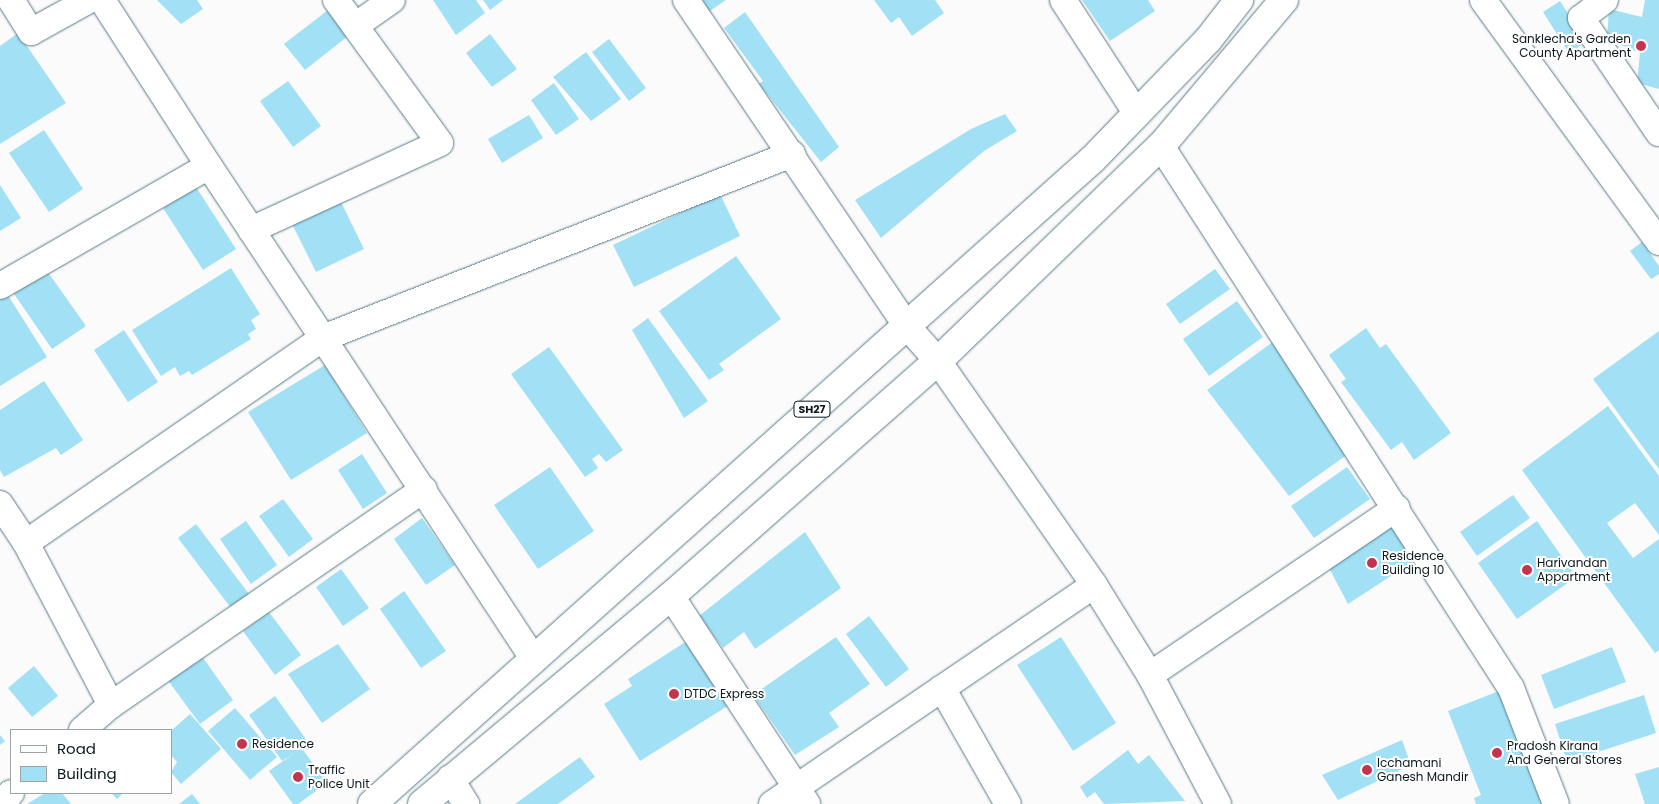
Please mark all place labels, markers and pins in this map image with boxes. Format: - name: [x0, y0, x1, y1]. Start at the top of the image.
- place label: Sanklecha's Garden County Apartment: [1512, 32, 1631, 60]
- marker: Sanklecha's Garden County Apartment: [1635, 40, 1647, 52]
- place label: Residence Building 10: [1382, 549, 1444, 577]
- place label: Harivandan Appartment: [1537, 556, 1610, 584]
- marker: Residence Building 10: [1366, 557, 1378, 569]
- marker: Harivandan Appartment: [1521, 564, 1533, 576]
- place label: DTDC Express: [684, 687, 764, 701]
- marker: DTDC Express: [668, 688, 680, 700]
- place label: Residence: [252, 737, 314, 751]
- marker: Residence: [236, 738, 248, 750]
- place label: Pradosh Kirana And General Stores: [1507, 739, 1622, 767]
- marker: Pradosh Kirana And General Stores: [1491, 747, 1503, 759]
- place label: Icchamani Ganesh Mandir: [1377, 756, 1468, 784]
- place label: Traffic Police Unit: [308, 763, 370, 791]
- marker: Icchamani Ganesh Mandir: [1361, 764, 1373, 776]
- marker: Traffic Police Unit: [292, 771, 304, 783]

